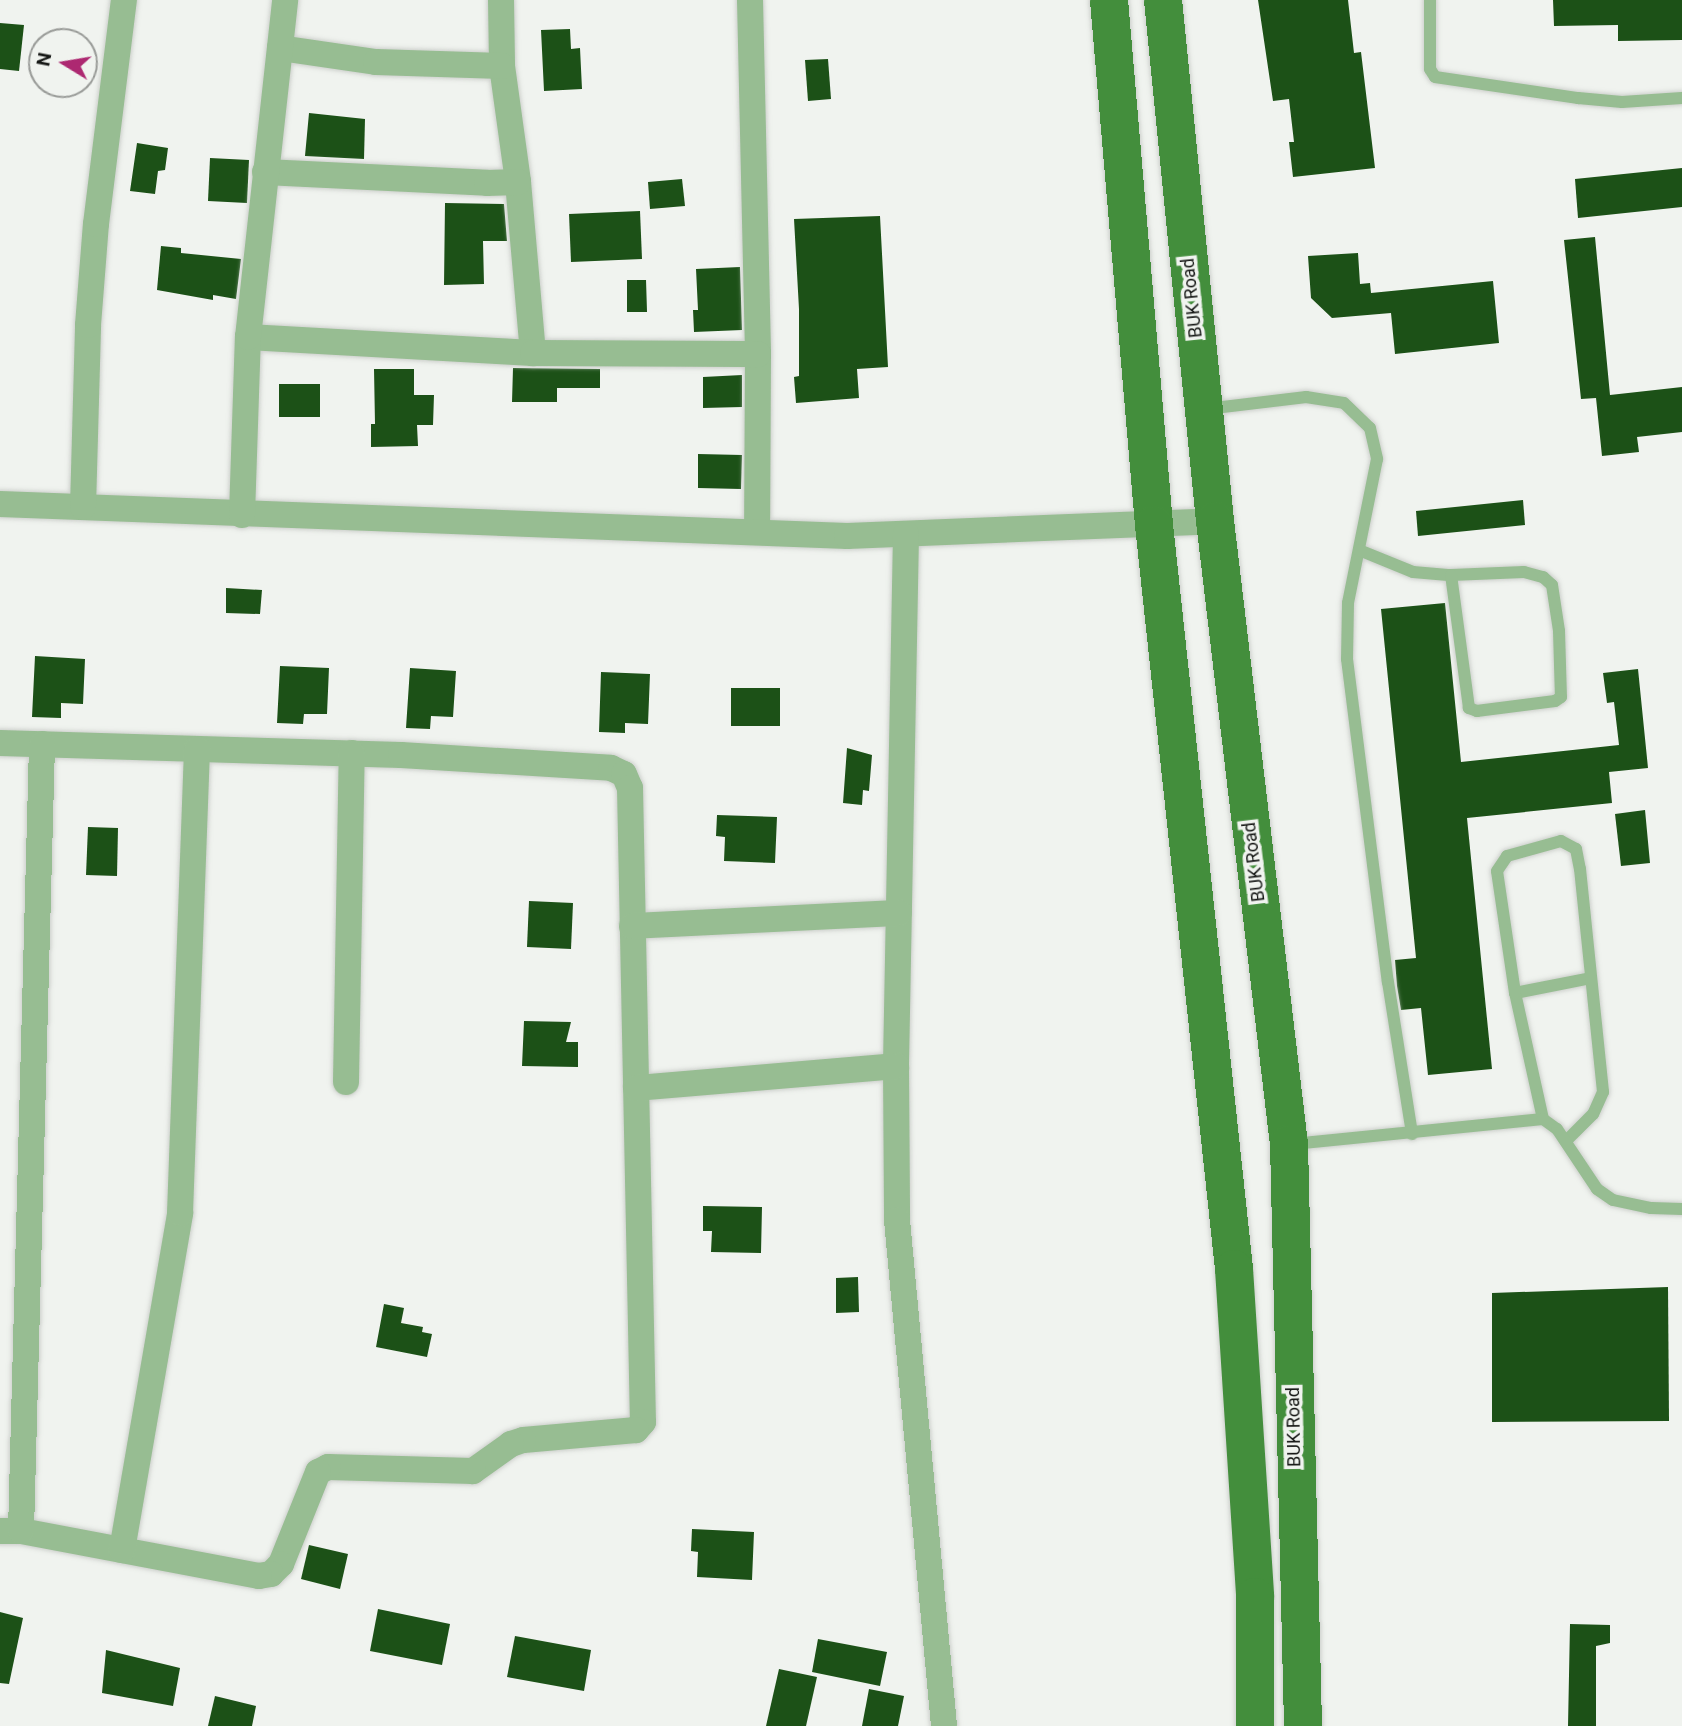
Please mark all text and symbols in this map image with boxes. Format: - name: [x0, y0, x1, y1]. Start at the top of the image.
- north arrow: [28, 28, 98, 98]
- text: N: [31, 51, 56, 68]
- street label: BUK Road: [1177, 257, 1207, 339]
- street label: BUK Road: [1238, 821, 1270, 903]
- street label: BUK Road: [1283, 1387, 1305, 1467]

